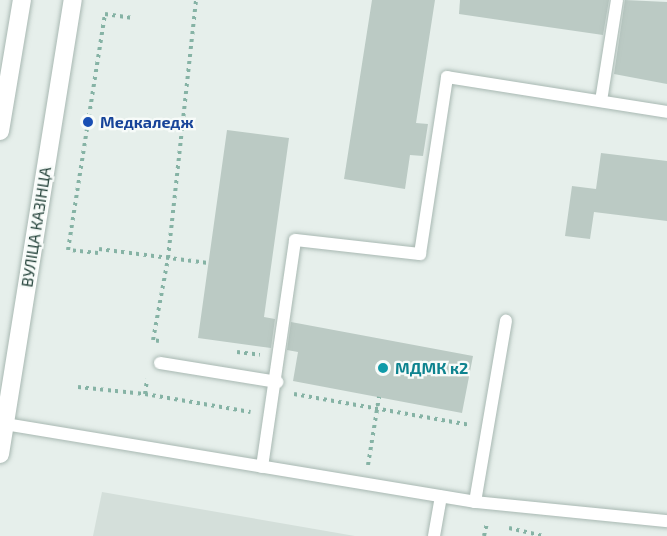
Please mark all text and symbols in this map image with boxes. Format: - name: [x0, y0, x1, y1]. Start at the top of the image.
- place label: Медкаледж: [100, 112, 194, 132]
- marker: Медкаледж: [81, 115, 95, 129]
- street label: ВУЛІЦА КАЗІНЦА: [17, 165, 55, 289]
- place label: МДМК к2: [395, 358, 468, 378]
- marker: МДМК к2: [376, 361, 390, 375]

